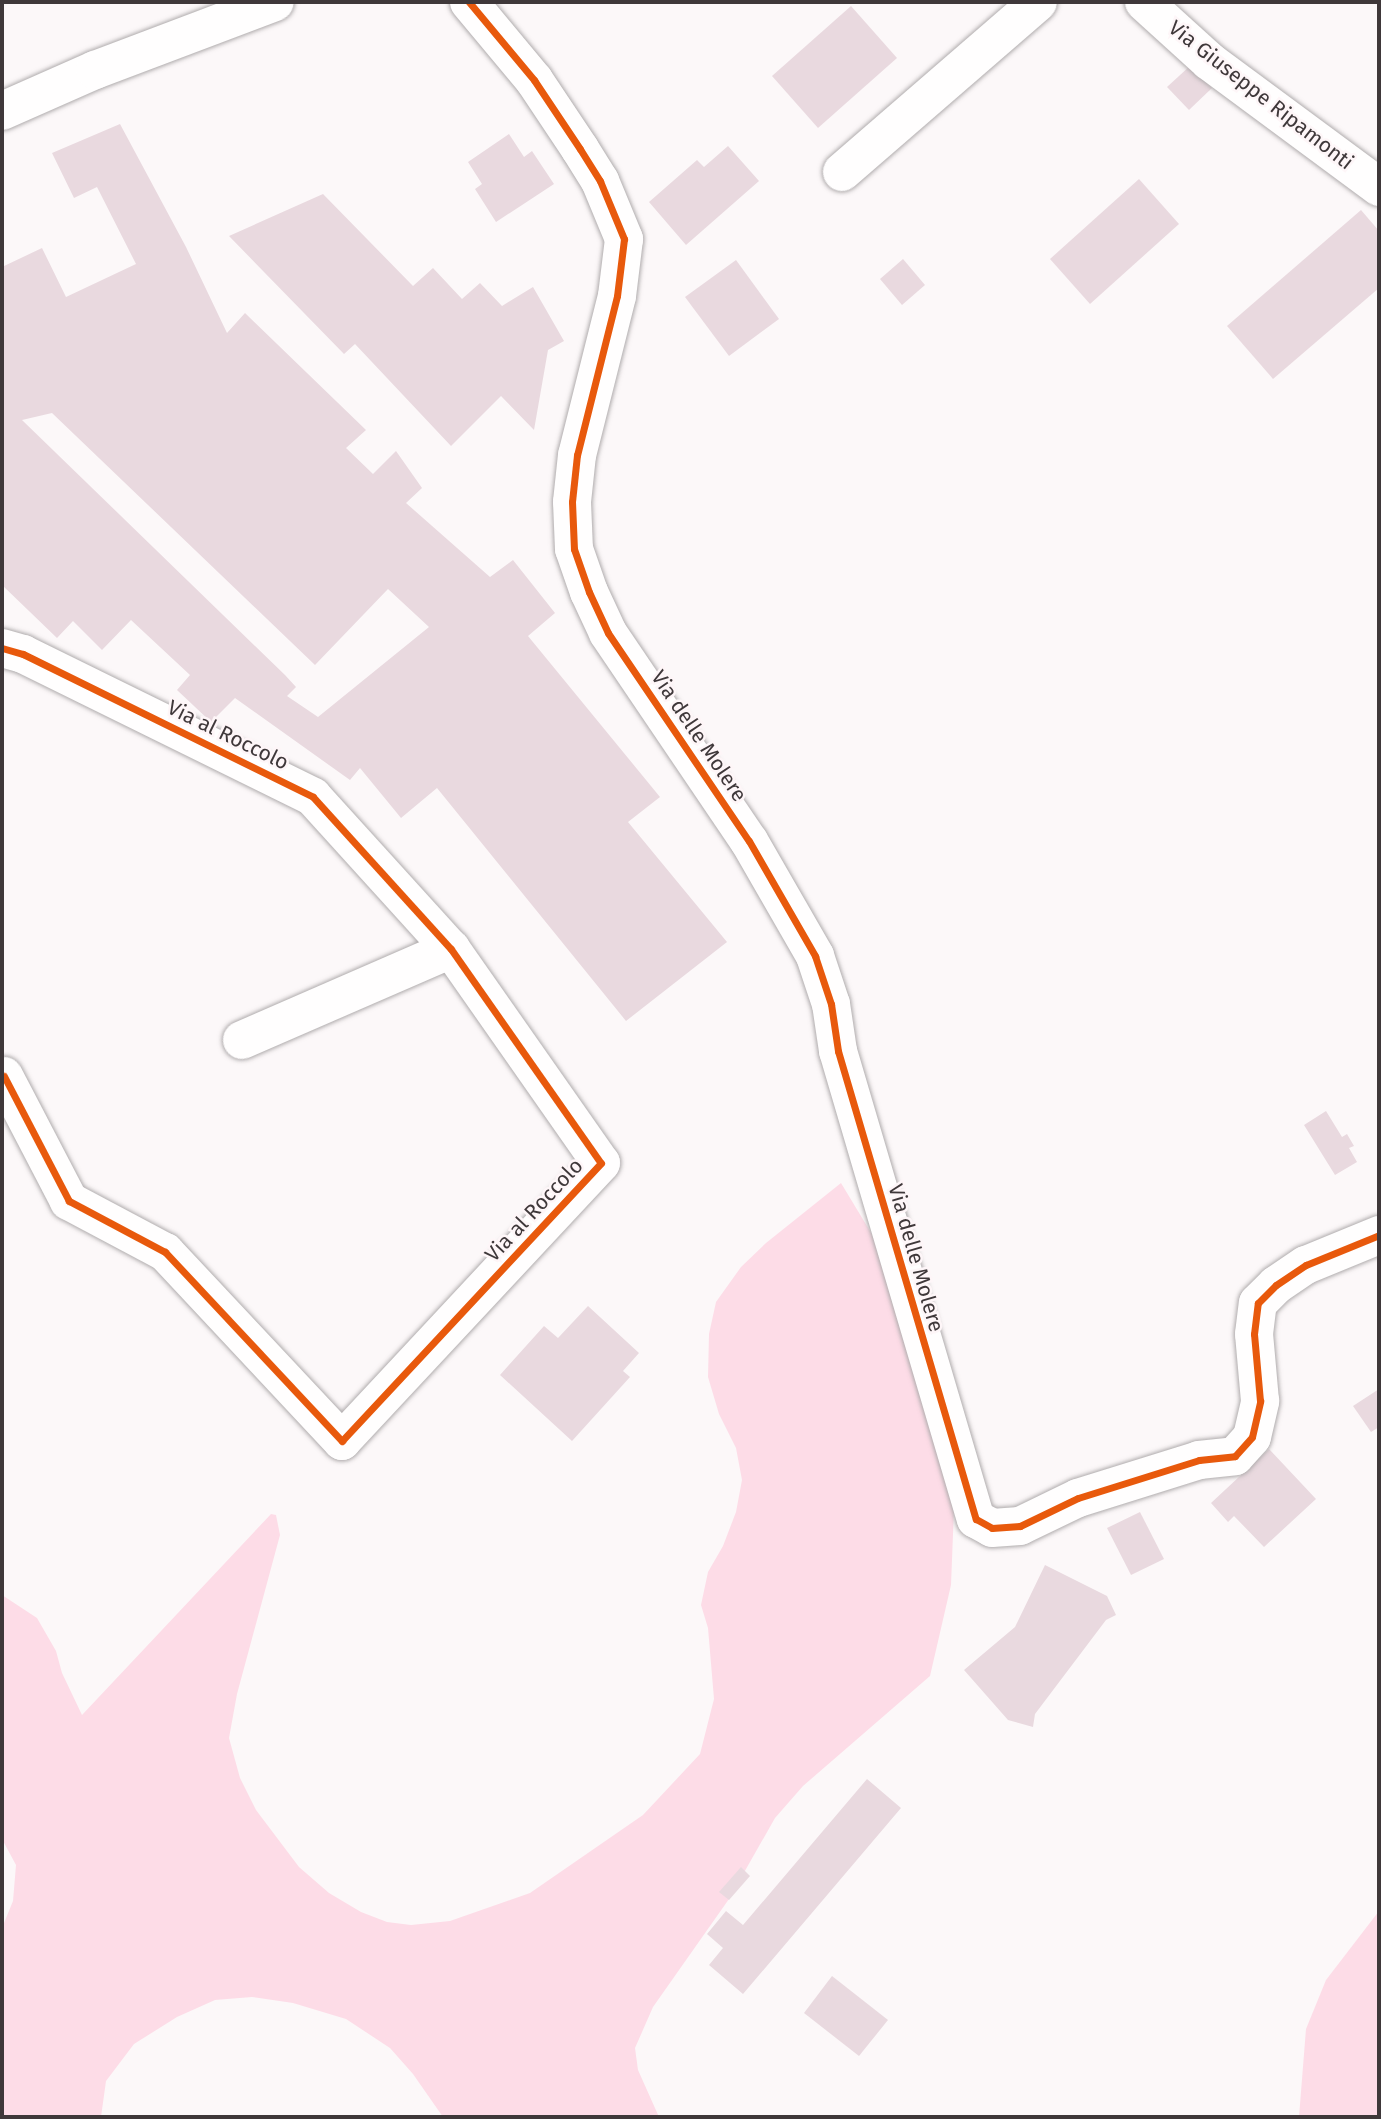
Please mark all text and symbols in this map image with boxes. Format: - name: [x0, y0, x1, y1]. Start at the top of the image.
- street label: Via Giuseppe Ripamonti: [1164, 15, 1358, 175]
- street label: Via delle Molere: [646, 666, 752, 806]
- street label: Via al Roccolo: [163, 695, 293, 775]
- street label: Via al Roccolo: [480, 1153, 588, 1267]
- street label: Via delle Molere: [883, 1181, 949, 1335]

